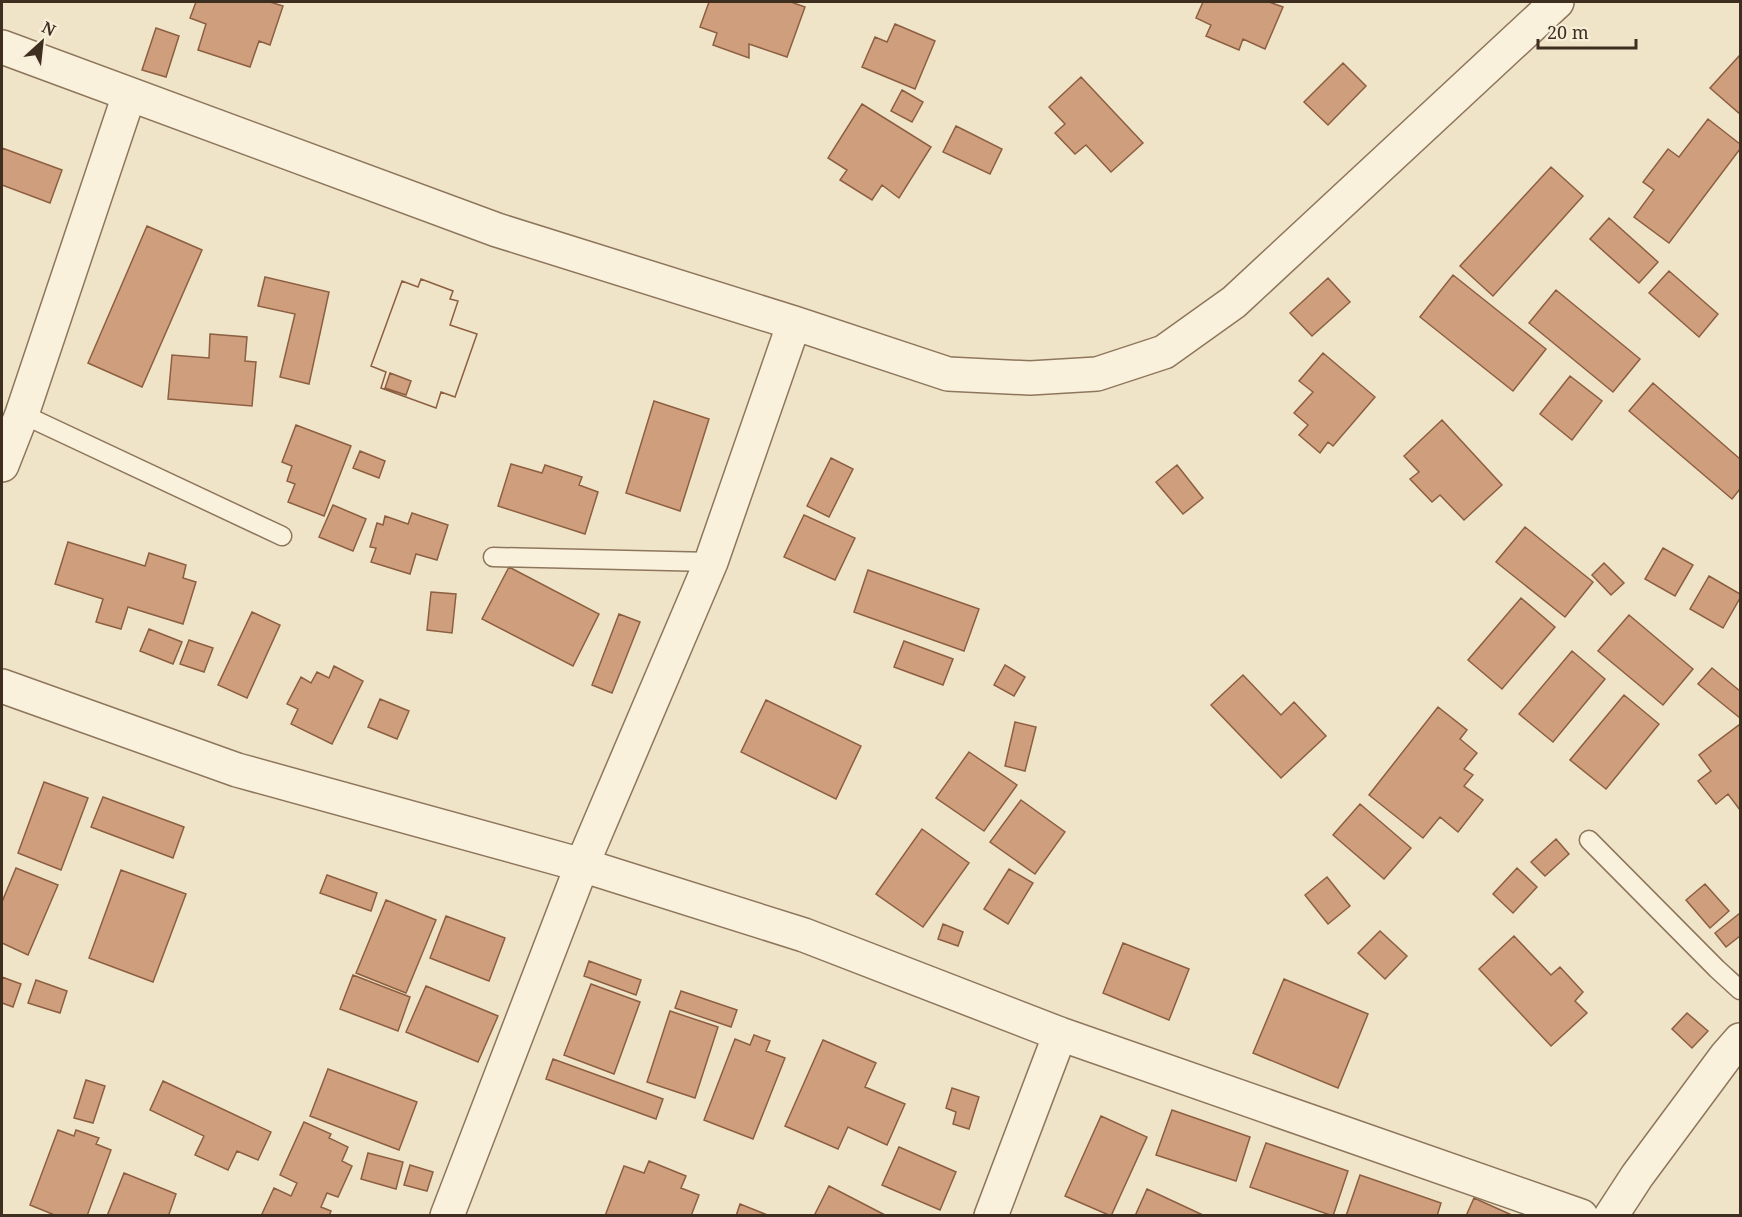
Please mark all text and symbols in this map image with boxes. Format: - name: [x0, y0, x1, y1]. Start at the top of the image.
- north arrow: [12, 12, 72, 72]
- scale bar: [1538, 12, 1636, 50]
- text: N: [38, 16, 60, 41]
- text: 20 m: [1547, 20, 1589, 44]

